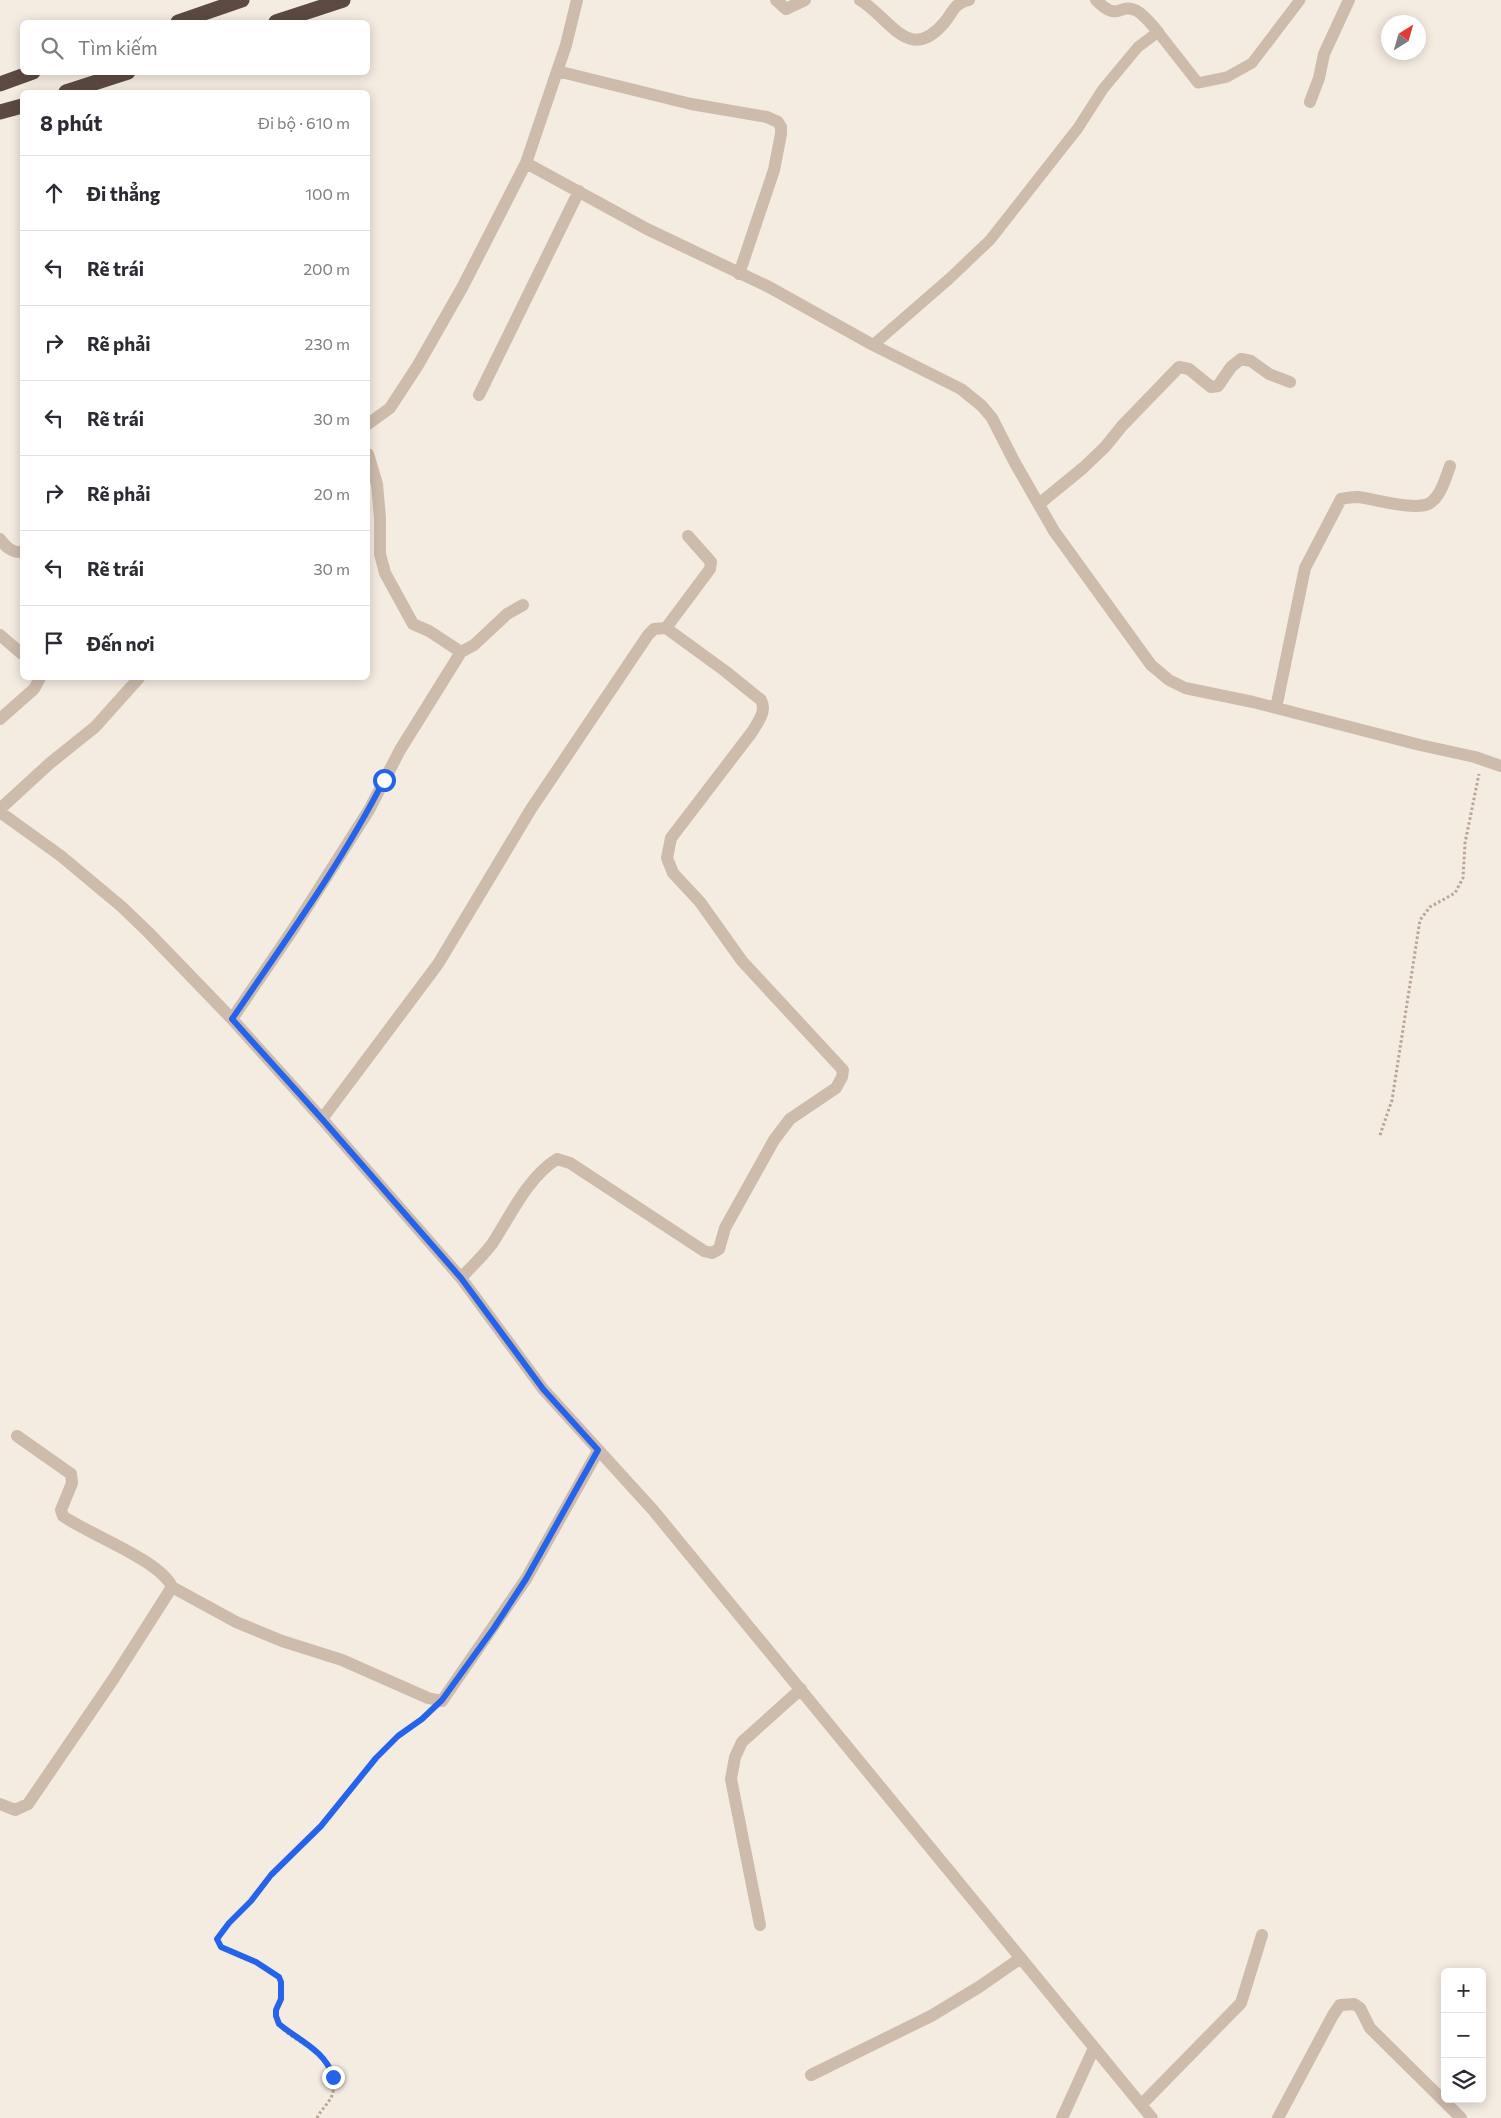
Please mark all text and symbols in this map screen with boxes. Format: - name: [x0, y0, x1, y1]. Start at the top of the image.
- north arrow: [1381, 15, 1426, 60]
- search box: [20, 20, 370, 75]
- icon: search: [38, 34, 66, 62]
- text: Tìm kiếm: [78, 36, 157, 59]
- text: 8 phút: [40, 110, 102, 135]
- text: Đi bộ · 610 m: [258, 113, 350, 132]
- icon: ahead: [40, 179, 68, 207]
- text: Đi thẳng: [87, 182, 160, 205]
- text: 100 m: [305, 184, 350, 203]
- icon: left: [40, 254, 68, 282]
- text: Rẽ trái: [87, 257, 144, 280]
- text: 200 m: [303, 259, 350, 278]
- icon: right: [40, 329, 68, 357]
- text: Rẽ phải: [87, 332, 151, 355]
- text: 230 m: [305, 334, 350, 353]
- icon: left: [40, 404, 68, 432]
- text: Rẽ trái: [87, 407, 144, 430]
- text: 30 m: [313, 409, 350, 428]
- icon: right: [40, 479, 68, 507]
- text: Rẽ phải: [87, 482, 151, 505]
- text: 20 m: [314, 484, 350, 503]
- icon: left: [40, 554, 68, 582]
- text: Rẽ trái: [87, 557, 144, 580]
- text: 30 m: [313, 559, 350, 578]
- icon: arrive: [40, 629, 68, 657]
- text: Đến nơi: [87, 632, 155, 655]
- route start: [373, 769, 396, 792]
- map controls: [1441, 1968, 1486, 2103]
- button: +: [1441, 1968, 1486, 2013]
- button: −: [1441, 2013, 1486, 2058]
- button: layers: [1441, 2058, 1486, 2103]
- route end: [322, 2066, 345, 2089]

